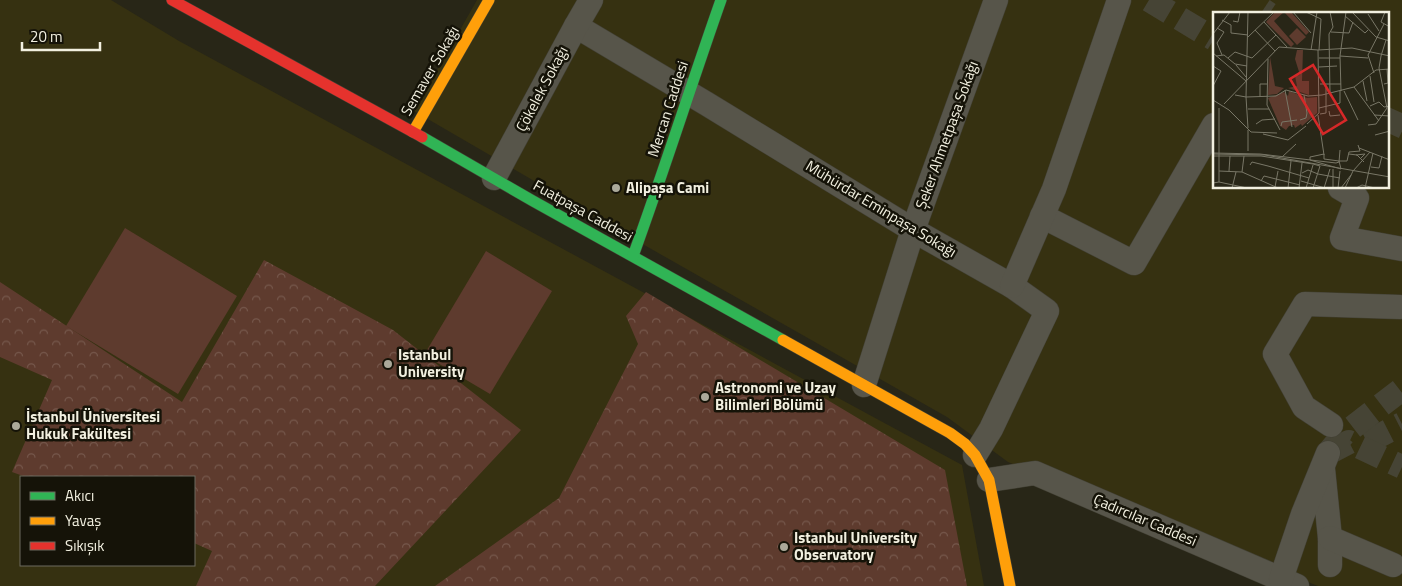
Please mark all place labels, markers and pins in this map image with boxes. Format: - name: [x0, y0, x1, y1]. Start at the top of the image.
- place label: Alipaşa Cami: [626, 176, 709, 199]
- marker: Alipaşa Cami: [610, 182, 622, 194]
- place label: Istanbul University: [398, 343, 465, 383]
- marker: Istanbul University: [382, 358, 394, 370]
- place label: Astronomi ve Uzay Bilimleri Bölümü: [715, 376, 837, 416]
- marker: Astronomi ve Uzay Bilimleri Bölümü: [699, 391, 711, 403]
- place label: İstanbul Üniversitesi Hukuk Fakültesi: [26, 405, 160, 445]
- marker: İstanbul Üniversitesi Hukuk Fakültesi: [10, 420, 22, 432]
- place label: Istanbul University Observatory: [794, 526, 918, 566]
- marker: Istanbul University Observatory: [778, 541, 790, 553]

